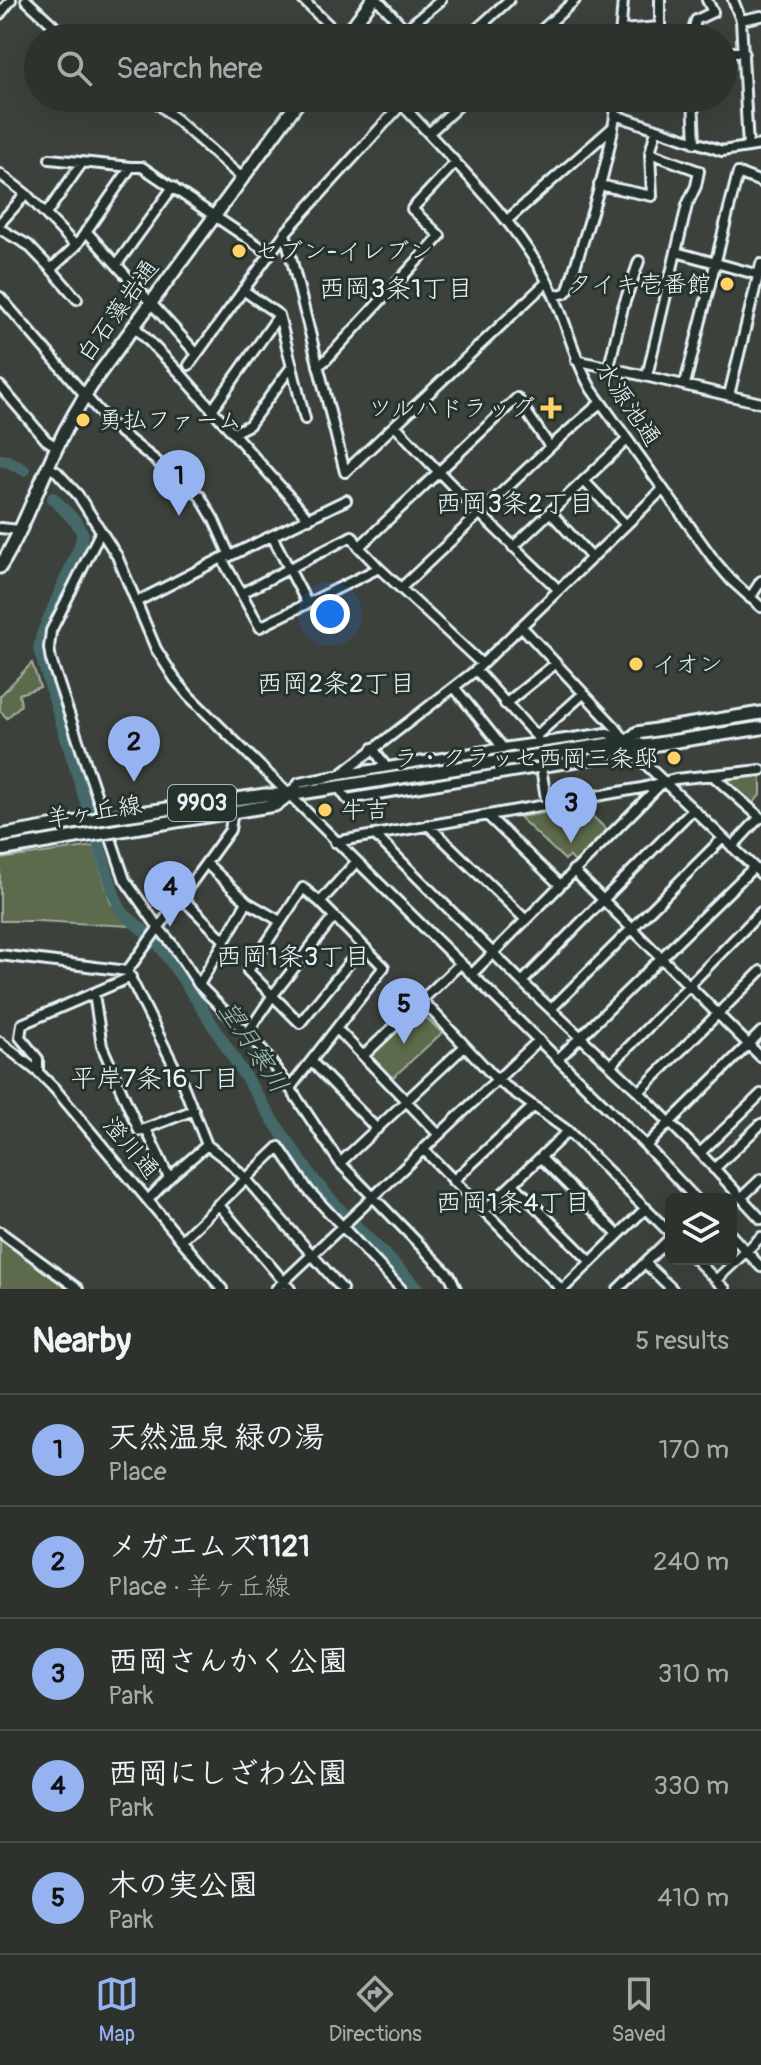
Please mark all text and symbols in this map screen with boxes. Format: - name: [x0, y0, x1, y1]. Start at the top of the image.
- search box: [24, 24, 737, 112]
- icon: search: [52, 46, 96, 90]
- text: Search here: [116, 50, 263, 87]
- place label: セブン-イレブン: [255, 237, 433, 266]
- marker: セブン-イレブン: [230, 242, 248, 260]
- street label: 白石藻岩通: [71, 254, 165, 368]
- place label: タイキ壱番館: [568, 270, 711, 299]
- district label: 西岡3条1丁目: [319, 273, 473, 305]
- marker: タイキ壱番館: [718, 275, 736, 293]
- street label: 水源池通: [589, 356, 667, 452]
- place label: ツルハドラッグ: [368, 394, 535, 423]
- marker: ツルハドラッグ: [542, 399, 560, 417]
- place label: 勇払ファーム: [99, 406, 242, 435]
- marker: 勇払ファーム: [74, 411, 92, 429]
- pin: 1: [153, 450, 205, 516]
- district label: 西岡3条2丁目: [435, 488, 595, 520]
- your location: [310, 594, 350, 634]
- place label: イオン: [652, 650, 723, 679]
- marker: イオン: [627, 655, 645, 673]
- district label: 西岡2条2丁目: [256, 668, 416, 700]
- pin: 2: [108, 716, 160, 782]
- place label: ラ・クラッセ西岡三条邸: [394, 744, 658, 773]
- marker: ラ・クラッセ西岡三条邸: [665, 749, 683, 767]
- pin: 3: [545, 777, 597, 843]
- road number: 9903: [168, 785, 236, 821]
- street label: 羊ヶ丘線: [44, 790, 144, 834]
- place label: 牛吉: [341, 796, 389, 825]
- marker: 牛吉: [316, 801, 334, 819]
- pin: 4: [144, 861, 196, 927]
- district label: 西岡1条3丁目: [216, 941, 370, 973]
- pin: 5: [378, 978, 430, 1044]
- water label: 望月寒川: [211, 995, 295, 1099]
- district label: 平岸7条16丁目: [70, 1063, 240, 1095]
- street label: 澄川通: [97, 1111, 165, 1185]
- district label: 西岡1条4丁目: [435, 1187, 591, 1219]
- map controls: [665, 1193, 737, 1265]
- button: layers: [665, 1193, 737, 1265]
- text: Nearby: [32, 1320, 131, 1363]
- text: 5 results: [635, 1325, 729, 1357]
- text: 天然温泉 緑の湯: [108, 1419, 325, 1456]
- text: 1: [53, 1434, 63, 1466]
- text: 170 m: [659, 1434, 729, 1466]
- text: Place: [108, 1456, 167, 1488]
- text: メガエムズ1121: [108, 1528, 310, 1565]
- text: 2: [51, 1546, 65, 1578]
- text: 240 m: [653, 1546, 729, 1578]
- text: Place · 羊ヶ丘線: [108, 1571, 290, 1603]
- text: 西岡さんかく公園: [108, 1643, 348, 1680]
- text: 3: [51, 1658, 65, 1690]
- text: 310 m: [658, 1658, 729, 1690]
- text: Park: [108, 1680, 154, 1712]
- text: 西岡にしざわ公園: [108, 1755, 347, 1792]
- text: 4: [50, 1770, 66, 1802]
- text: 330 m: [653, 1770, 729, 1802]
- text: Park: [108, 1792, 154, 1824]
- text: 木の実公園: [108, 1867, 258, 1904]
- text: 5: [51, 1882, 65, 1914]
- text: 410 m: [657, 1882, 729, 1914]
- text: Park: [108, 1904, 154, 1936]
- tab: Map: [95, 1972, 139, 2048]
- tab: Directions: [329, 1972, 422, 2048]
- tab: Saved: [612, 1972, 666, 2048]

